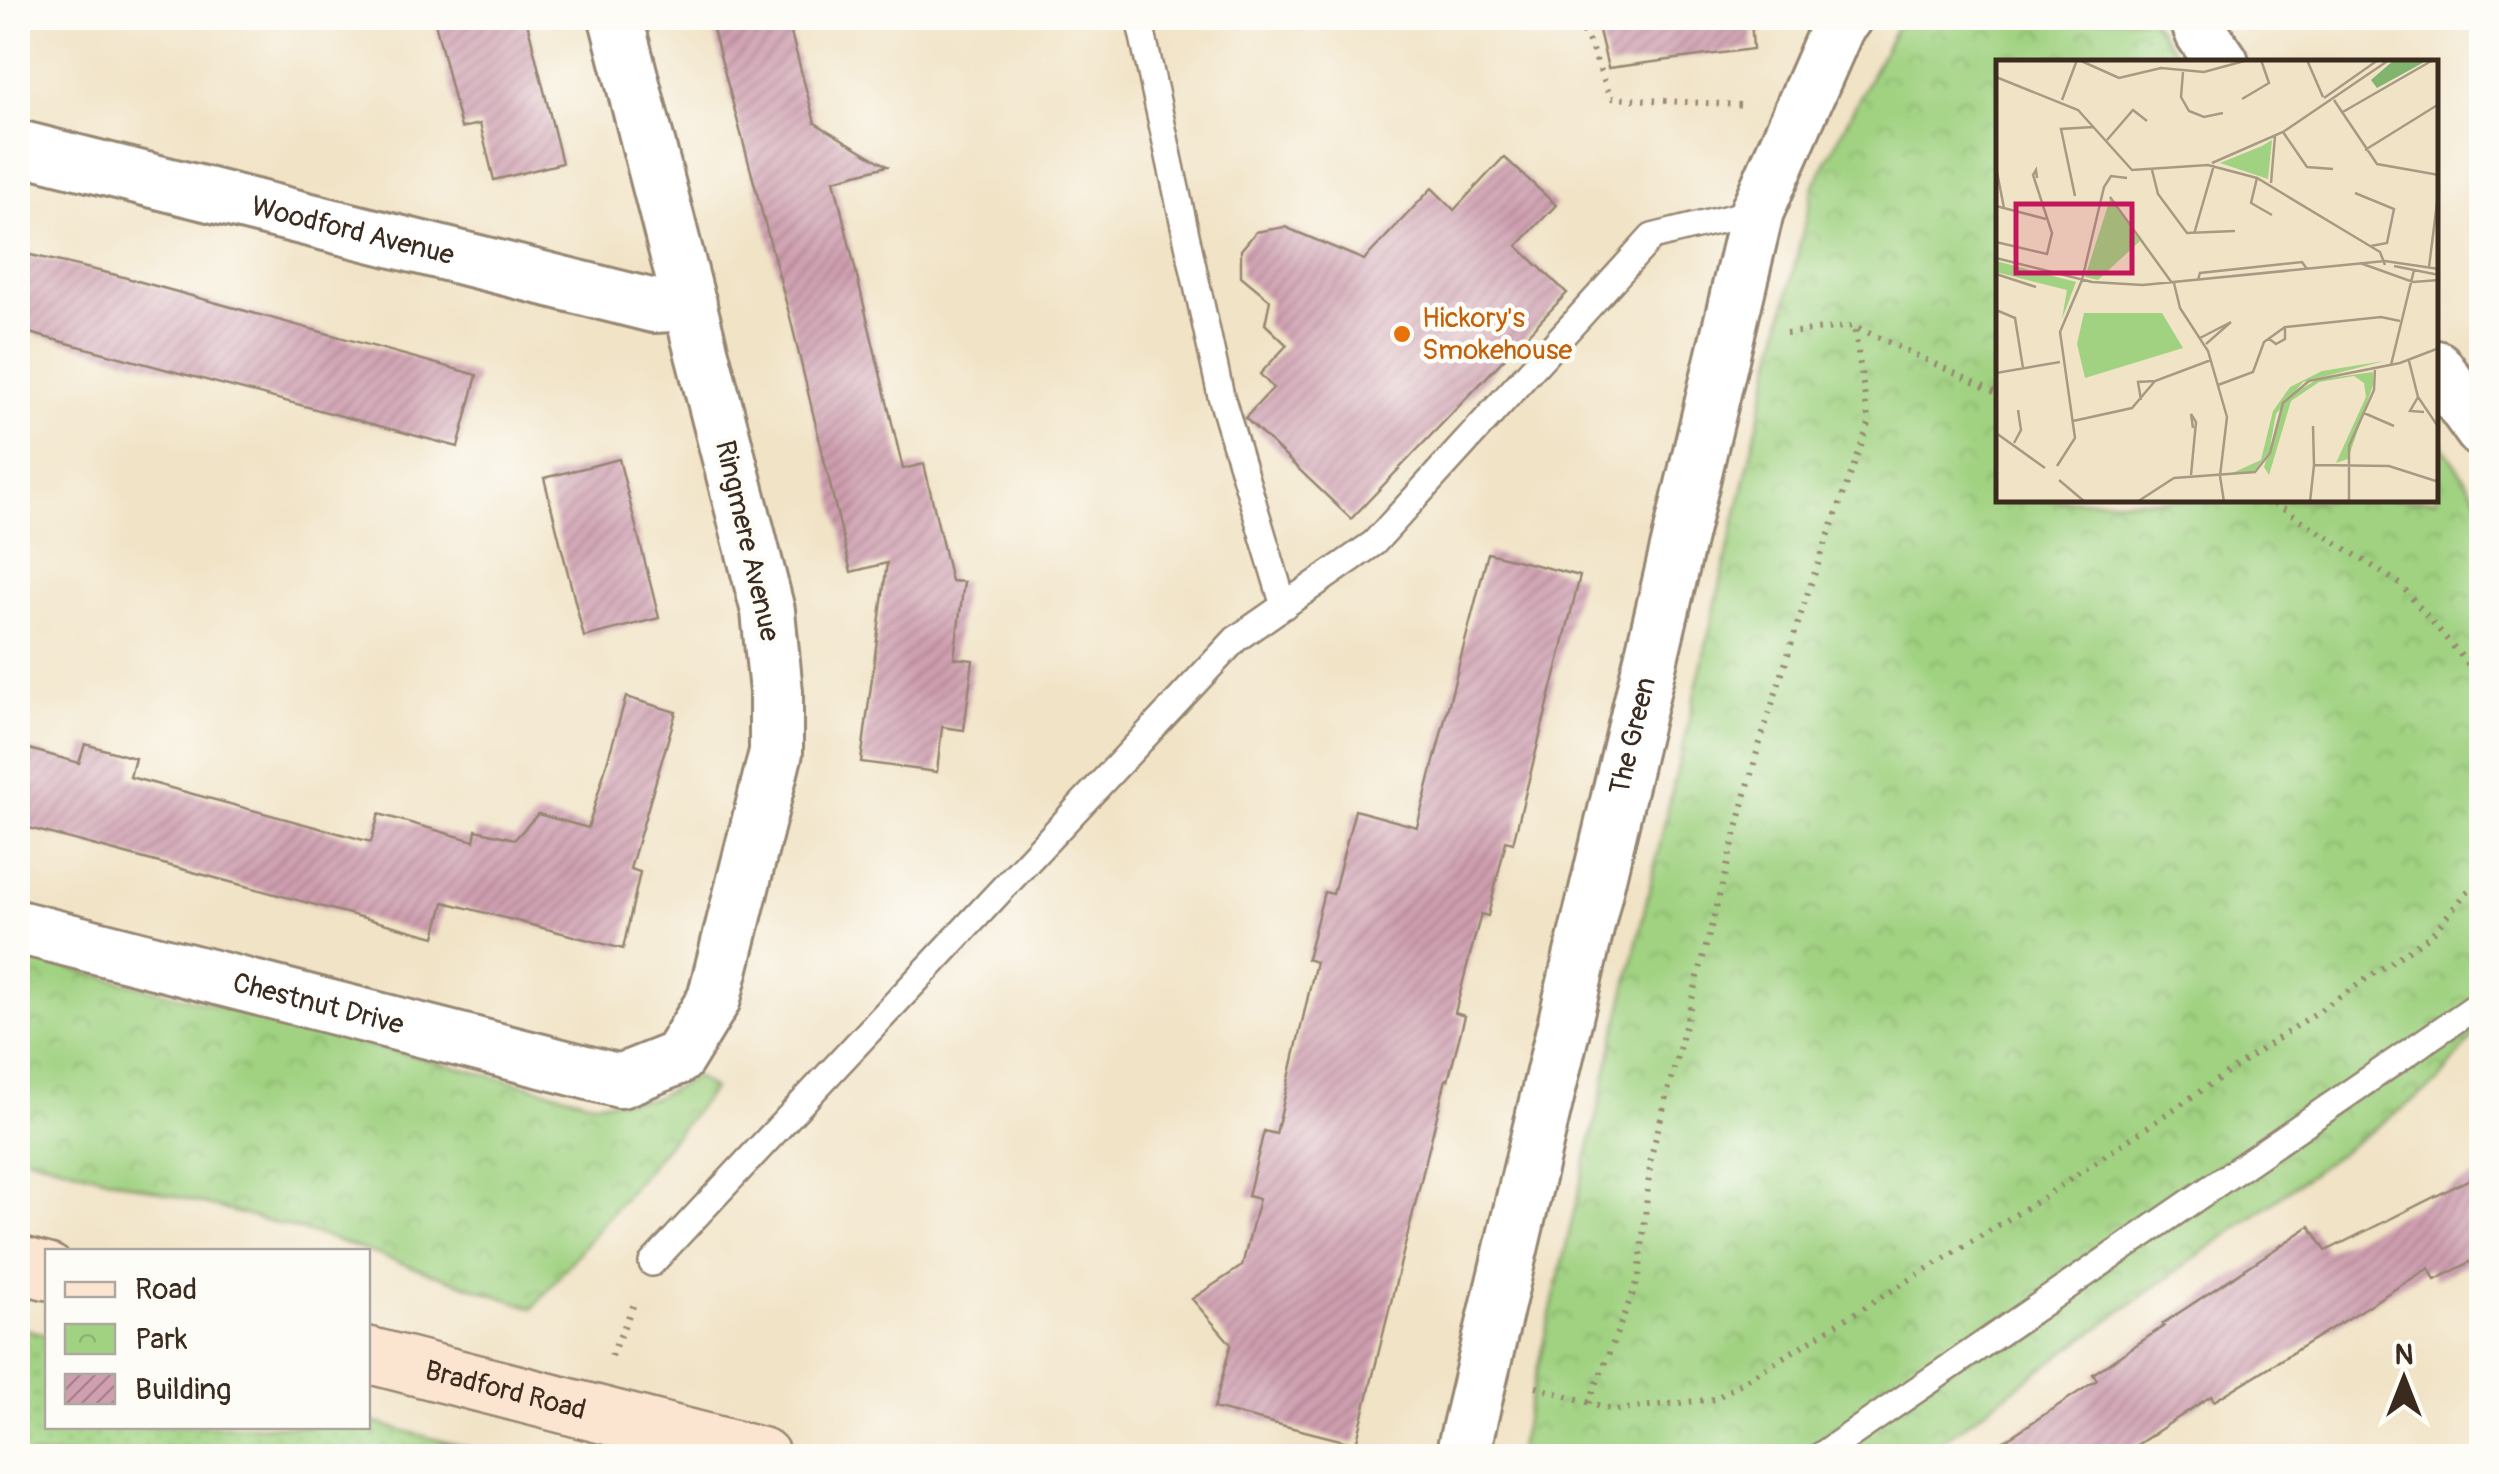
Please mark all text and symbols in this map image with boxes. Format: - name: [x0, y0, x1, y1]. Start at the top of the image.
- inset map: [1996, 60, 2439, 502]
- street label: Woodford Avenue: [248, 188, 458, 273]
- place label: Hickory's Smokehouse: [1422, 301, 1572, 368]
- marker: Hickory's Smokehouse: [1391, 323, 1413, 345]
- street label: Ringmere Avenue: [707, 437, 787, 645]
- street label: The Green: [1602, 674, 1663, 798]
- street label: Chestnut Drive: [229, 965, 408, 1043]
- legend: [45, 1249, 370, 1429]
- text: Road: [135, 1271, 197, 1308]
- text: Park: [135, 1321, 188, 1358]
- north arrow: [2354, 1329, 2454, 1429]
- text: N: [2395, 1338, 2413, 1373]
- street label: Bradford Road: [421, 1353, 590, 1428]
- text: Building: [135, 1371, 231, 1408]

